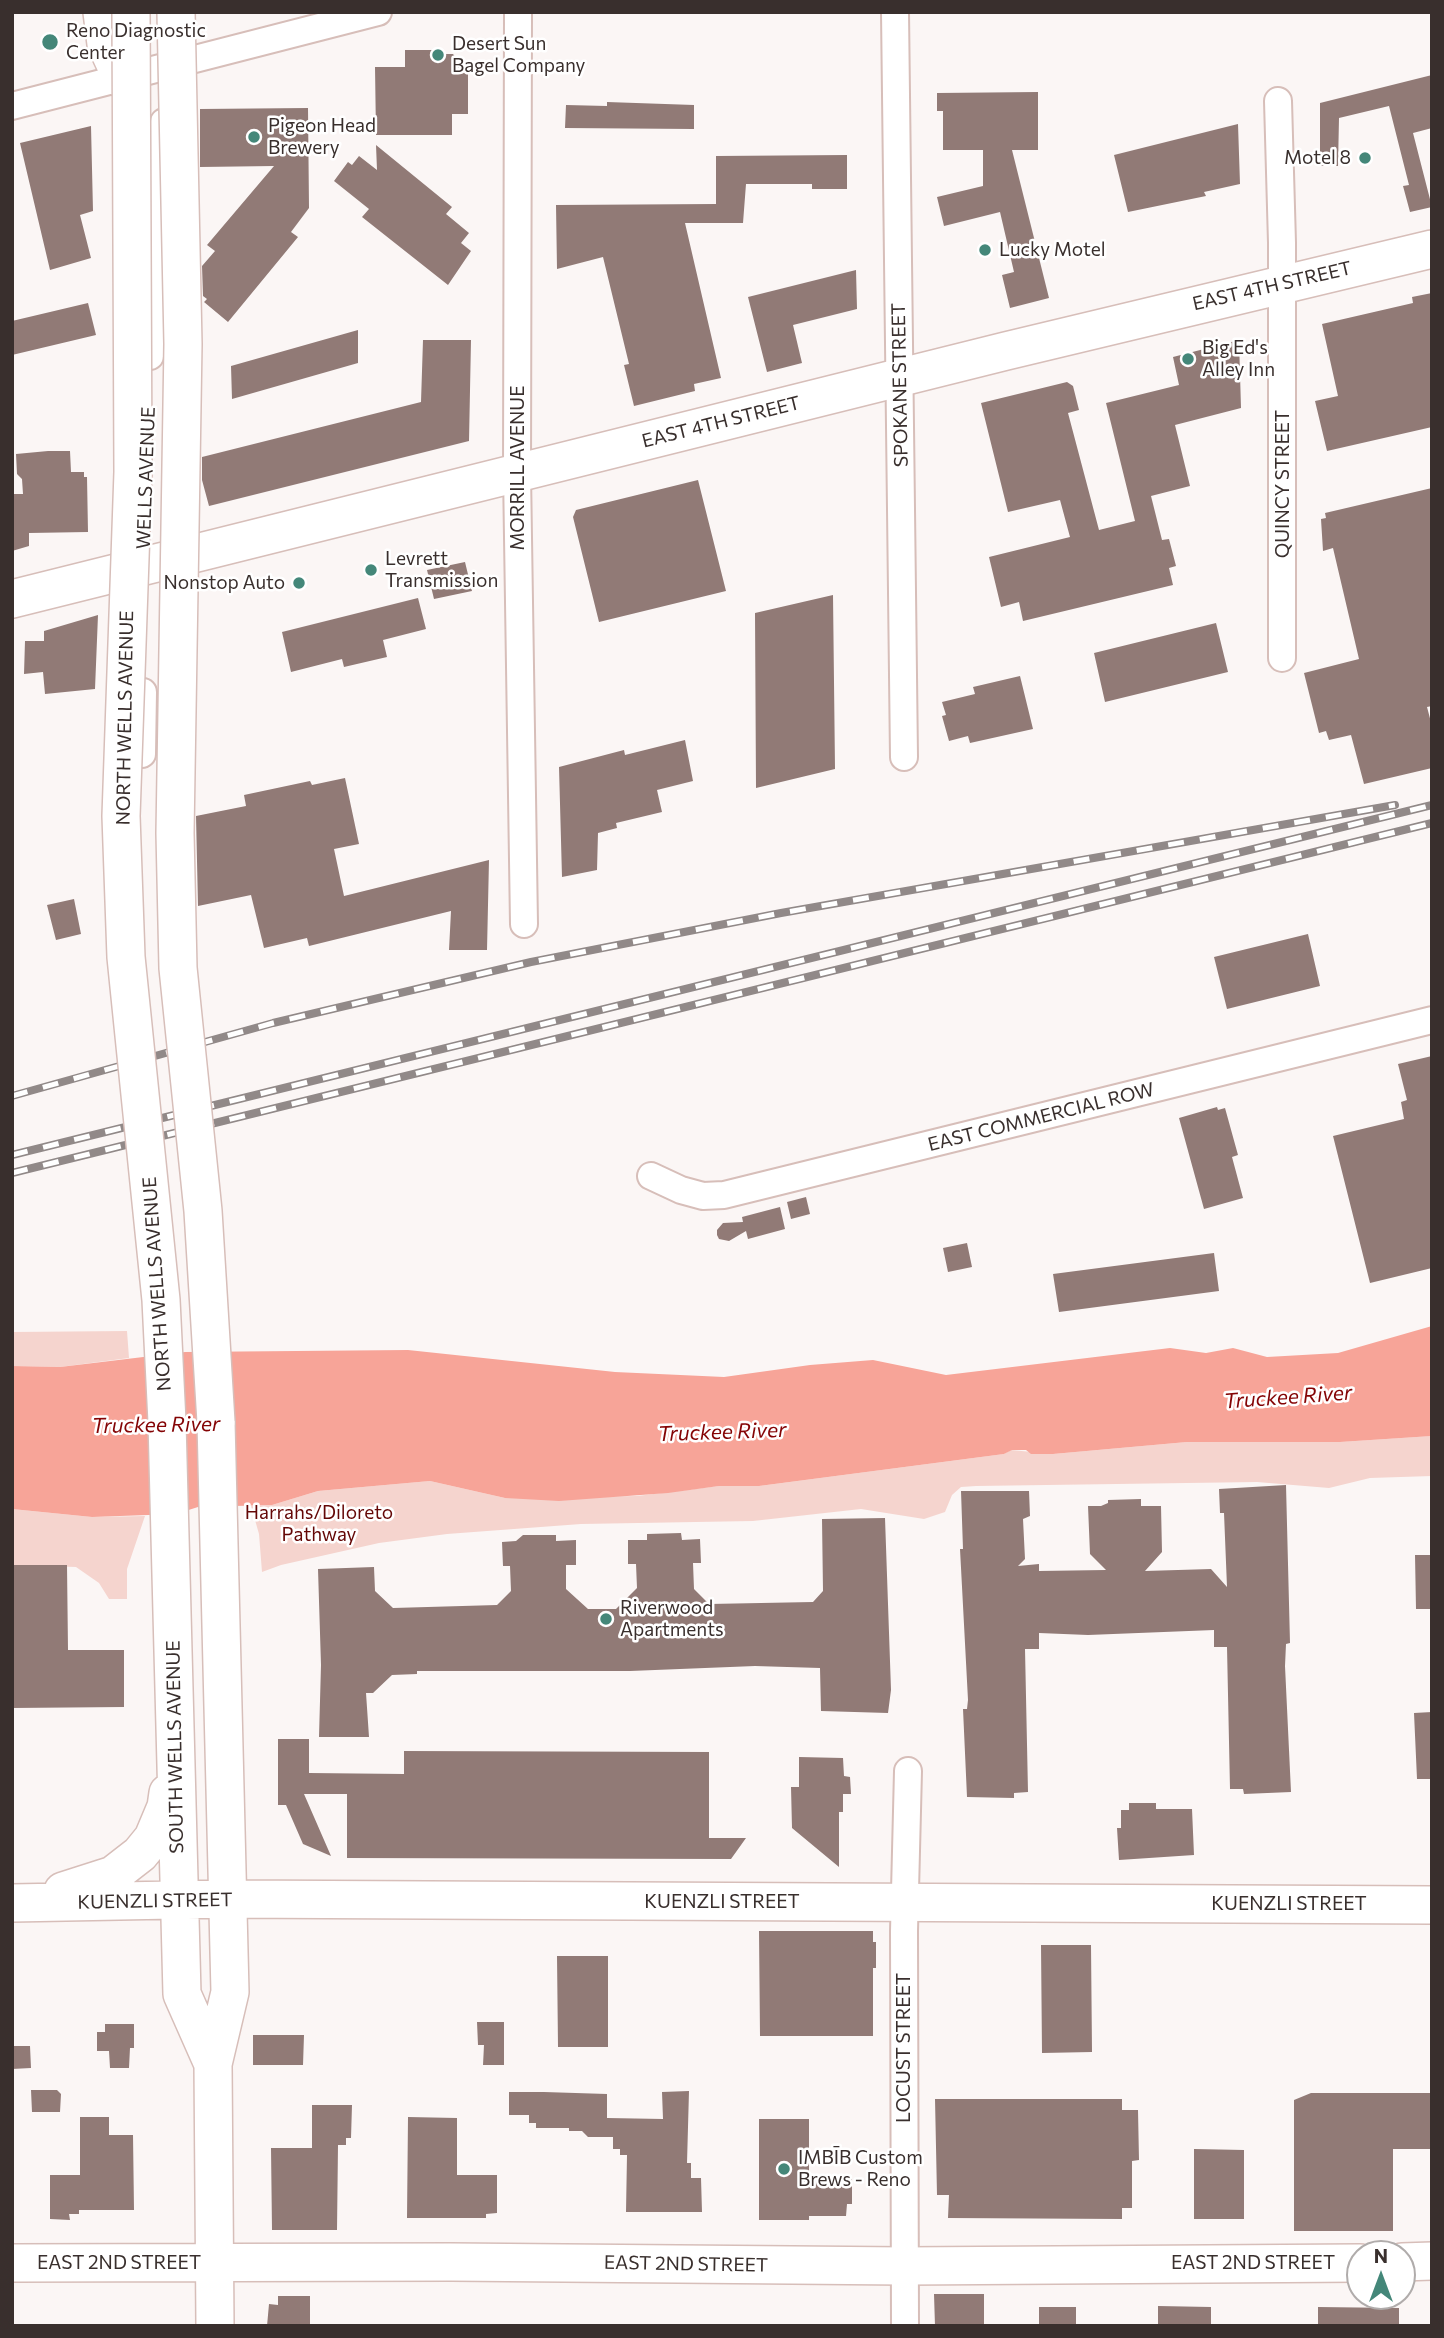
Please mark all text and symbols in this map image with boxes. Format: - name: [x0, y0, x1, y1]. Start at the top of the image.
- place label: Reno Diagnostic Center: [66, 20, 206, 64]
- marker: Reno Diagnostic Center: [40, 32, 60, 52]
- place label: Desert Sun Bagel Company: [452, 33, 585, 77]
- marker: Desert Sun Bagel Company: [430, 47, 446, 63]
- place label: Pigeon Head Brewery: [268, 115, 376, 159]
- marker: Pigeon Head Brewery: [246, 129, 262, 145]
- place label: Motel 8: [1284, 147, 1351, 169]
- marker: Motel 8: [1357, 150, 1373, 166]
- place label: Lucky Motel: [999, 239, 1106, 261]
- marker: Lucky Motel: [977, 242, 993, 258]
- street label: EAST 4TH STREET: [1190, 257, 1354, 315]
- street label: SPOKANE STREET: [887, 303, 913, 467]
- place label: Big Ed's Alley Inn: [1202, 337, 1275, 381]
- marker: Big Ed's Alley Inn: [1180, 351, 1196, 367]
- street label: MORRILL AVENUE: [507, 385, 529, 551]
- street label: EAST 4TH STREET: [639, 391, 803, 453]
- street label: WELLS AVENUE: [132, 406, 160, 550]
- street label: QUINCY STREET: [1272, 410, 1294, 558]
- place label: Levrett Transmission: [385, 548, 498, 592]
- marker: Levrett Transmission: [363, 562, 379, 578]
- place label: Nonstop Auto: [163, 572, 285, 594]
- marker: Nonstop Auto: [291, 575, 307, 591]
- street label: NORTH WELLS AVENUE: [112, 610, 138, 826]
- street label: EAST COMMERCIAL ROW: [926, 1078, 1156, 1156]
- street label: NORTH WELLS AVENUE: [138, 1176, 176, 1392]
- water label: Truckee River: [1223, 1380, 1353, 1414]
- water label: Truckee River: [91, 1411, 221, 1439]
- water label: Truckee River: [657, 1417, 787, 1447]
- park label: Harrahs/Diloreto Pathway: [245, 1502, 393, 1546]
- place label: Riverwood Apartments: [620, 1597, 724, 1641]
- marker: Riverwood Apartments: [598, 1611, 614, 1627]
- street label: SOUTH WELLS AVENUE: [162, 1640, 188, 1854]
- street label: KUENZLI STREET: [77, 1888, 233, 1914]
- street label: KUENZLI STREET: [644, 1891, 800, 1913]
- street label: KUENZLI STREET: [1211, 1893, 1367, 1915]
- street label: LOCUST STREET: [893, 1973, 915, 2123]
- place label: IMBĪB Custom Brews - Reno: [798, 2147, 923, 2191]
- marker: IMBĪB Custom Brews - Reno: [776, 2161, 792, 2177]
- north arrow: [1346, 2240, 1416, 2310]
- text: N: [1374, 2244, 1388, 2267]
- street label: EAST 2ND STREET: [604, 2251, 768, 2277]
- street label: EAST 2ND STREET: [37, 2252, 201, 2274]
- street label: EAST 2ND STREET: [1171, 2252, 1335, 2274]

